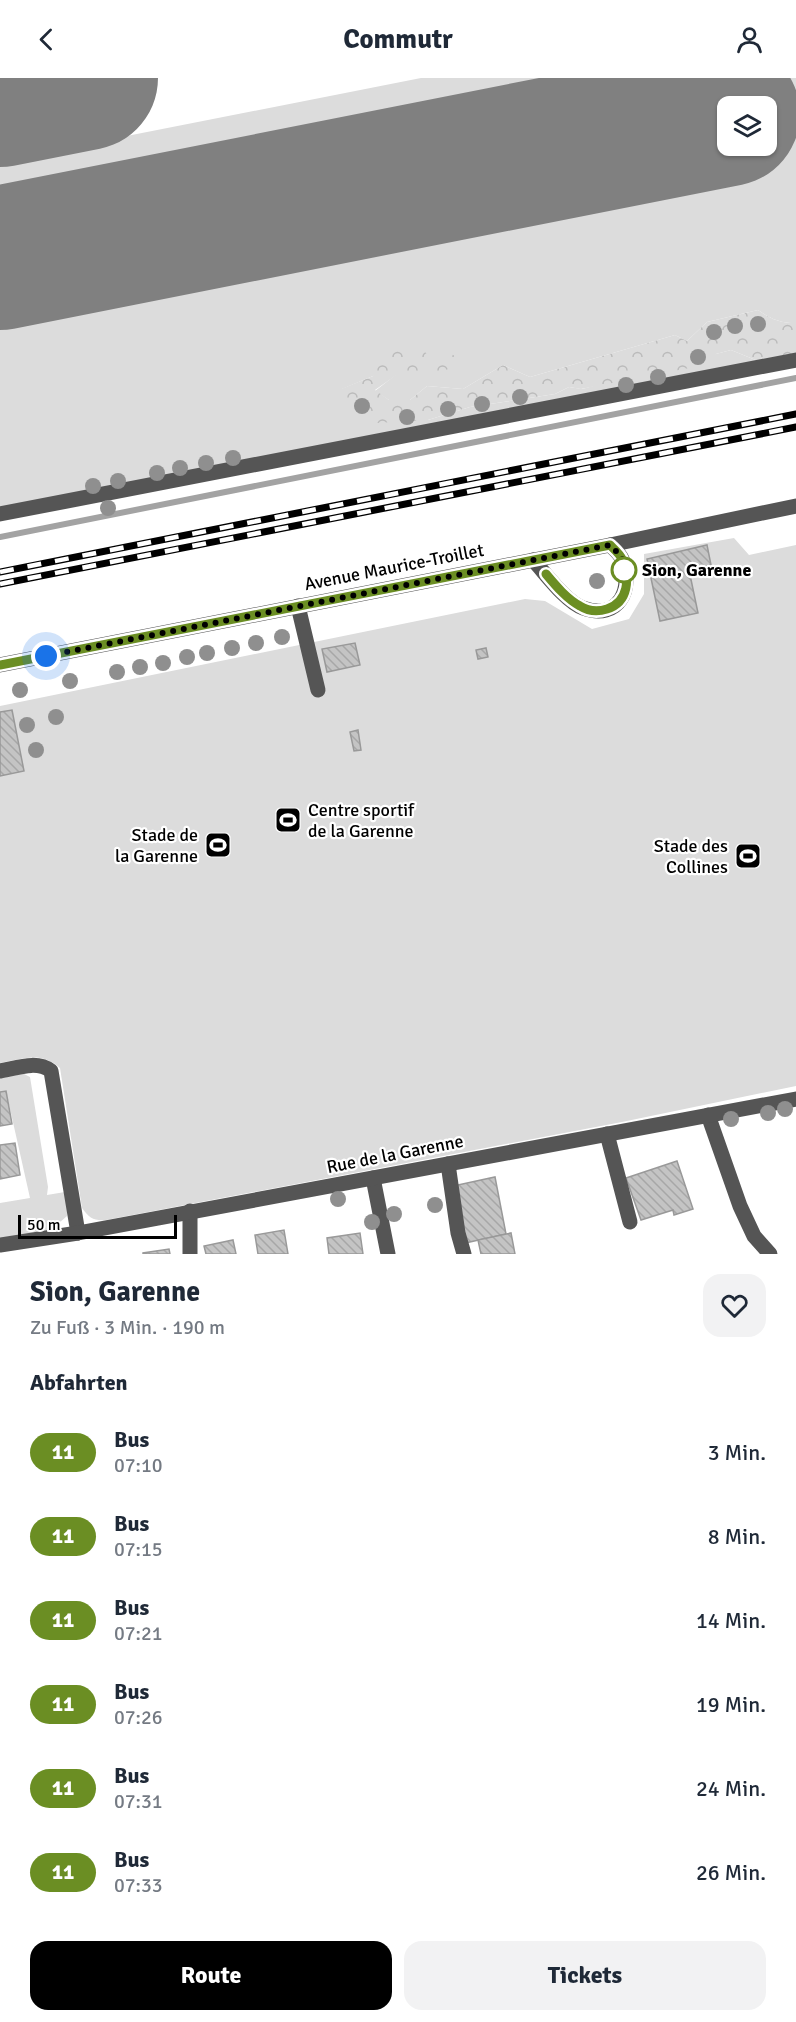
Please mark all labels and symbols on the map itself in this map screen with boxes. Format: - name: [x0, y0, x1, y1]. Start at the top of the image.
- street label: Avenue Maurice-Troillet: [302, 539, 486, 595]
- marker: Sion, Garenne: [611, 557, 637, 583]
- place label: Sion, Garenne: [642, 559, 751, 581]
- your location: [31, 641, 61, 671]
- place label: Centre sportif de la Garenne: [308, 799, 415, 842]
- sports icon: Centre sportif de la Garenne: [273, 805, 303, 835]
- place label: Stade de la Garenne: [115, 824, 198, 867]
- sports icon: Stade de la Garenne: [203, 830, 233, 860]
- place label: Stade des Collines: [654, 835, 728, 878]
- sports icon: Stade des Collines: [733, 841, 763, 871]
- street label: Rue de la Garenne: [325, 1130, 465, 1178]
- scale bar: [18, 1212, 177, 1240]

